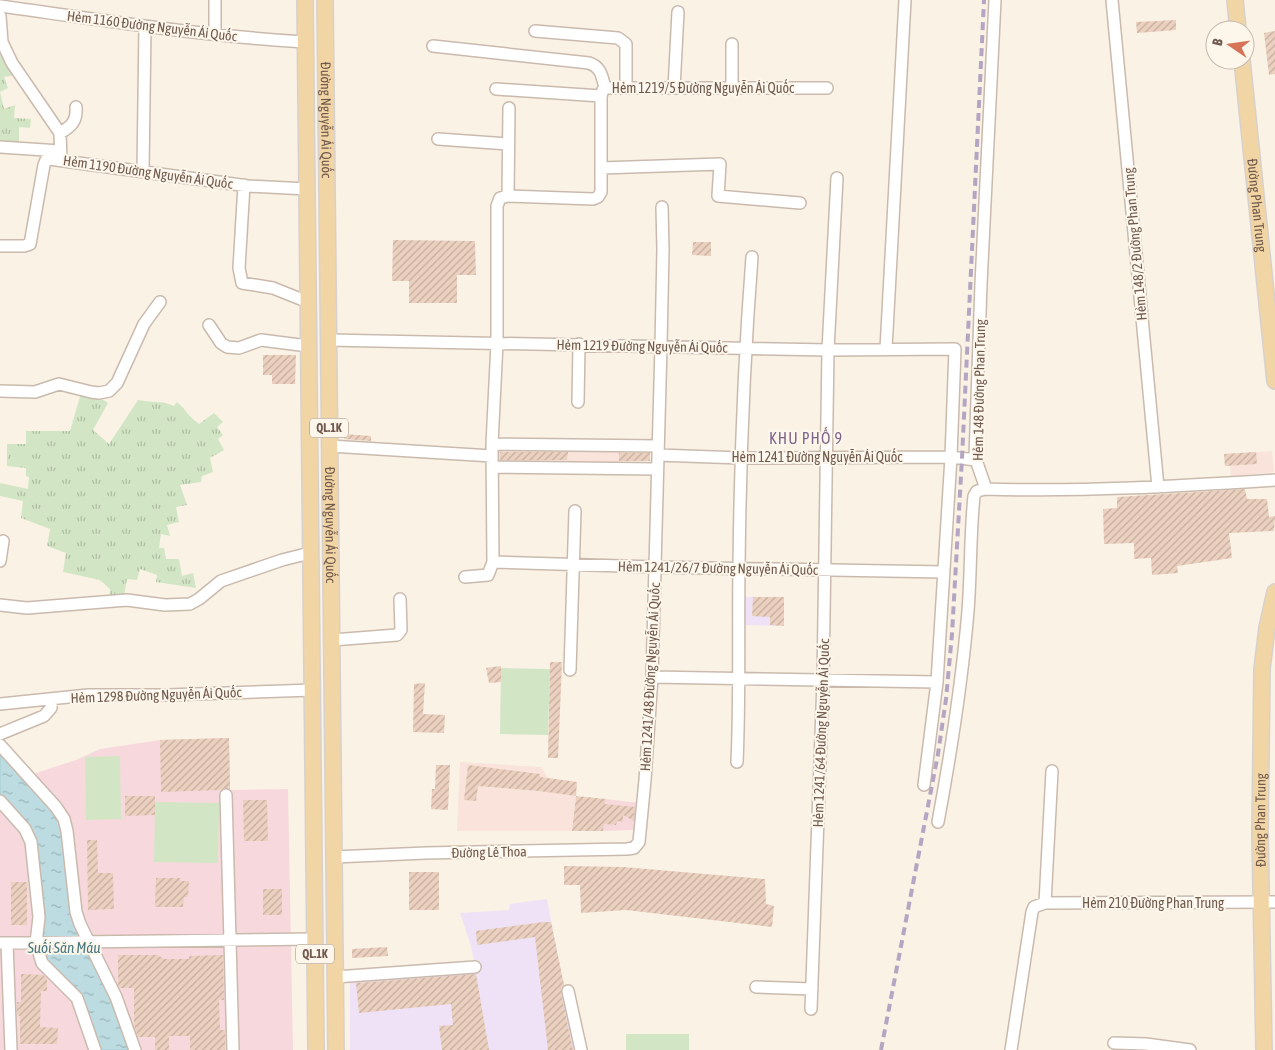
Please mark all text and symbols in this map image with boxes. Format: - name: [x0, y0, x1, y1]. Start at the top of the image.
- street label: Hẻm 1160 Đường Nguyễn Ái Quốc: [66, 7, 239, 44]
- north arrow: [1205, 20, 1255, 70]
- text: B: [1209, 37, 1226, 47]
- street label: Đường Nguyễn Ái Quốc: [318, 62, 336, 179]
- street label: Hẻm 1219/5 Đường Nguyễn Ái Quốc: [612, 79, 795, 96]
- street label: Hẻm 1190 Đường Nguyễn Ái Quốc: [62, 151, 235, 192]
- street label: Đường Phan Trung: [1244, 158, 1270, 253]
- street label: Hẻm 148/2 Đường Phan Trung: [1120, 167, 1150, 321]
- street label: Hẻm 148 Đường Phan Trung: [970, 319, 988, 461]
- street label: Hẻm 1219 Đường Nguyễn Ái Quốc: [556, 336, 728, 356]
- road number: QL.1K: [310, 418, 348, 438]
- district label: KHU PHỐ 9: [769, 427, 843, 447]
- street label: Hẻm 1241 Đường Nguyễn Ái Quốc: [731, 448, 903, 465]
- street label: Đường Nguyễn Ái Quốc: [322, 467, 340, 584]
- street label: Hẻm 1241/26/7 Đường Nguyễn Ái Quốc: [618, 557, 819, 578]
- street label: Hẻm 1241/48 Đường Nguyễn Ái Quốc: [636, 581, 663, 772]
- street label: Hẻm 1241/64 Đường Nguyễn Ái Quốc: [809, 637, 832, 828]
- street label: Hẻm 1298 Đường Nguyễn Ái Quốc: [70, 683, 243, 706]
- street label: Đường Phan Trung: [1252, 773, 1269, 867]
- street label: Đường Lê Thoa: [451, 843, 527, 861]
- street label: Hẻm 210 Đường Phan Trung: [1082, 895, 1224, 911]
- water label: Suối Săn Máu: [27, 939, 100, 956]
- road number: QL.1K: [296, 944, 334, 964]

